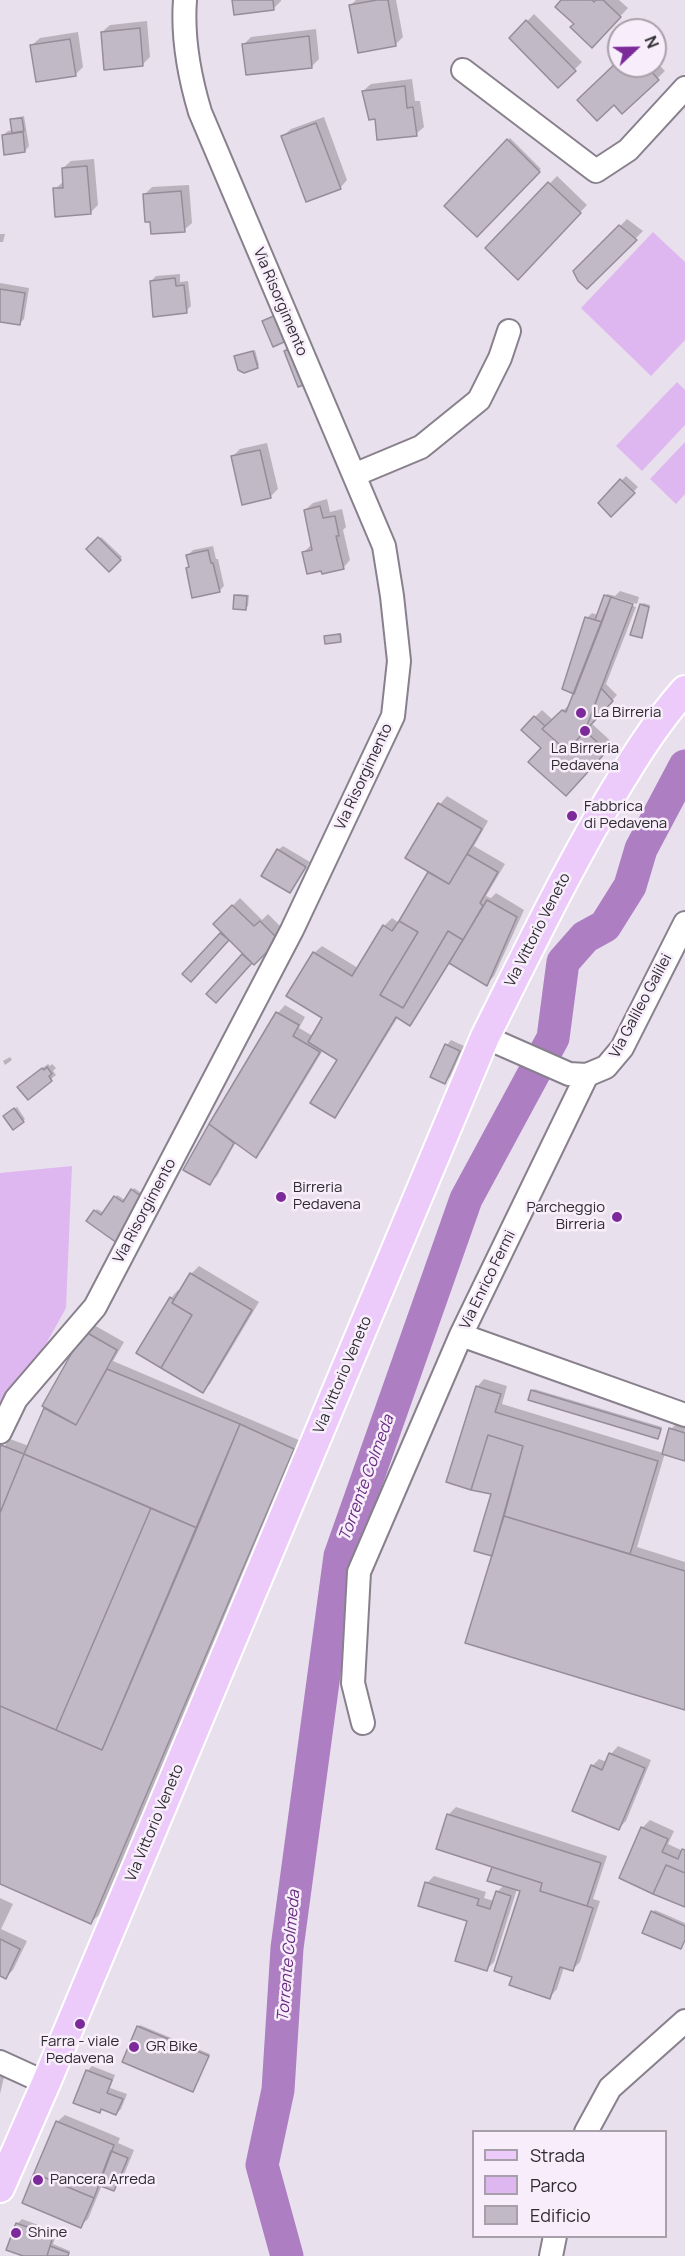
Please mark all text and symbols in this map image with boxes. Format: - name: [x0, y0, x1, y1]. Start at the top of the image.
- north arrow: [607, 18, 667, 78]
- text: N: [639, 33, 664, 51]
- street label: Via Risorgimento: [249, 245, 311, 359]
- place label: La Birreria: [593, 704, 661, 722]
- marker: La Birreria: [574, 706, 588, 720]
- street label: Via Risorgimento: [331, 721, 397, 833]
- marker: La Birreria Pedavena: [578, 724, 592, 738]
- place label: La Birreria Pedavena: [551, 740, 619, 775]
- place label: Fabbrica di Pedavena: [584, 798, 667, 833]
- marker: Fabbrica di Pedavena: [565, 809, 579, 823]
- street label: Via Vittorio Veneto: [501, 870, 575, 990]
- street label: Via Galileo Galilei: [606, 951, 676, 1061]
- street label: Via Risorgimento: [110, 1156, 180, 1266]
- place label: Birreria Pedavena: [293, 1179, 361, 1214]
- marker: Birreria Pedavena: [274, 1190, 288, 1204]
- place label: Parcheggio Birreria: [527, 1199, 605, 1234]
- marker: Parcheggio Birreria: [610, 1210, 624, 1224]
- street label: Via Enrico Fermi: [456, 1228, 520, 1332]
- street label: Via Vittorio Veneto: [310, 1314, 376, 1436]
- water label: Torrente Colmeda: [335, 1413, 399, 1543]
- street label: Via Vittorio Veneto: [122, 1762, 188, 1884]
- water label: Torrente Colmeda: [274, 1889, 304, 2023]
- marker: Farra - viale Pedavena: [73, 2017, 87, 2031]
- place label: Farra - viale Pedavena: [41, 2033, 119, 2068]
- place label: GR Bike: [146, 2038, 198, 2056]
- marker: GR Bike: [127, 2040, 141, 2054]
- legend: [472, 2130, 667, 2238]
- text: Strada: [530, 2143, 585, 2167]
- place label: Pancera Arreda: [50, 2171, 155, 2189]
- marker: Pancera Arreda: [31, 2173, 45, 2187]
- text: Parco: [530, 2173, 577, 2197]
- text: Edificio: [530, 2203, 591, 2227]
- place label: Shine: [28, 2224, 67, 2242]
- marker: Shine: [9, 2226, 23, 2240]

